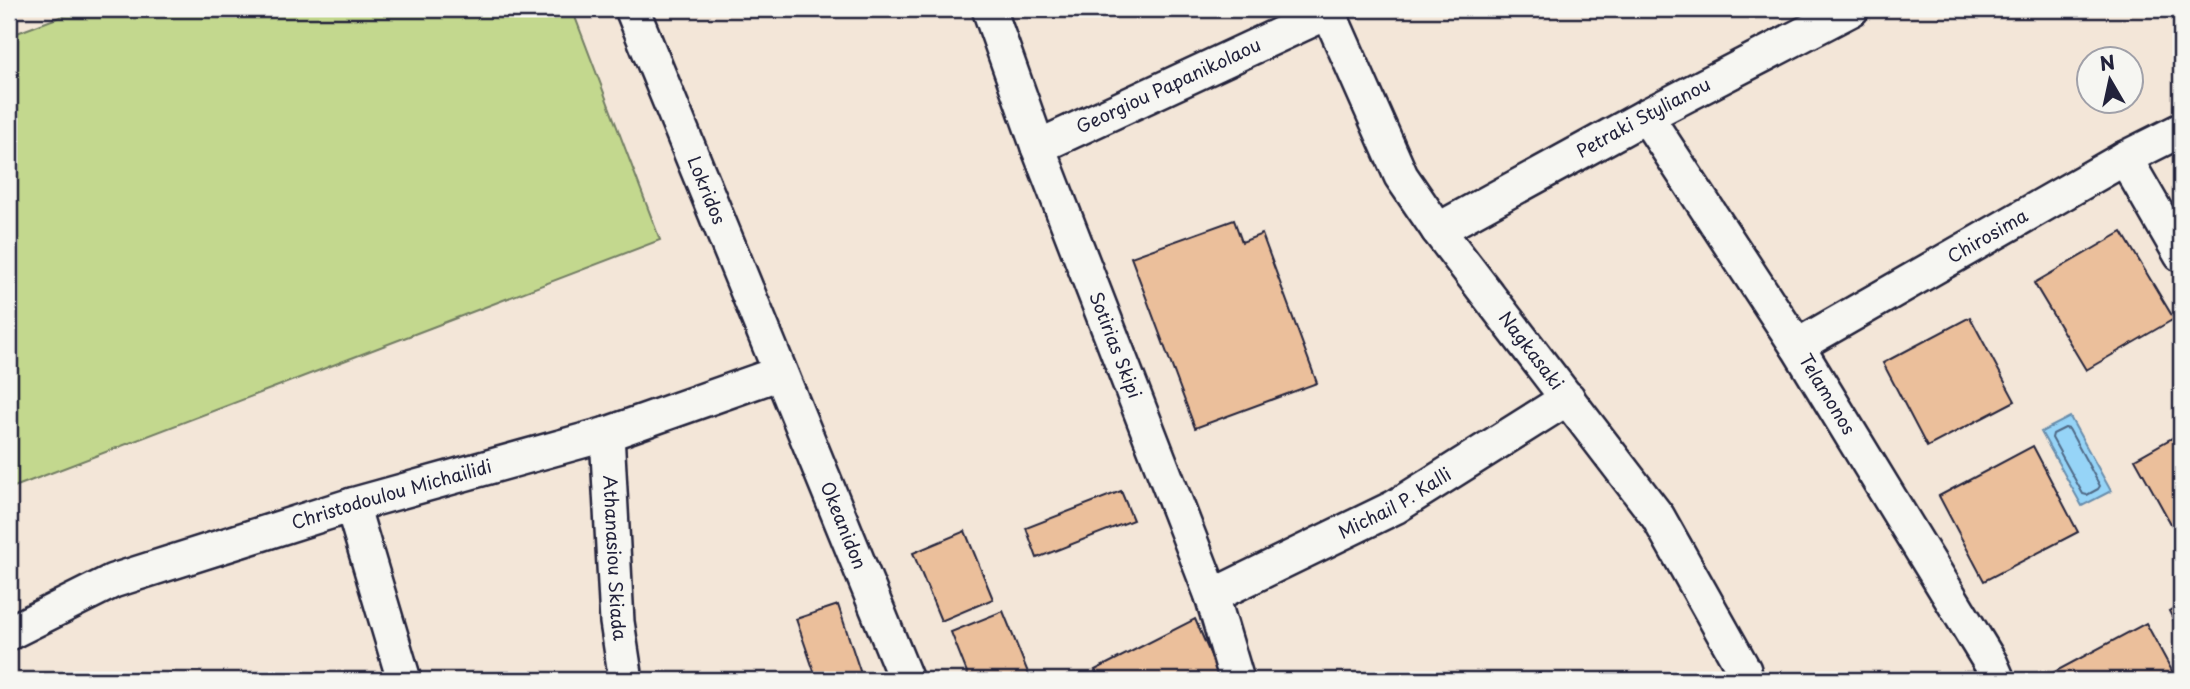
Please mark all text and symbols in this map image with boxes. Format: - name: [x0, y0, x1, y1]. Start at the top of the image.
- street label: Georgiou Papanikolaou: [1071, 30, 1265, 140]
- north arrow: [2074, 46, 2144, 116]
- text: N: [2098, 47, 2117, 77]
- street label: Petraki Stylianou: [1571, 70, 1715, 164]
- street label: Lokridos: [681, 152, 734, 228]
- street label: Chirosima: [1942, 201, 2033, 269]
- street label: Sotirias Skipi: [1083, 287, 1149, 402]
- street label: Nagkasaki: [1493, 305, 1571, 395]
- street label: Telamonos: [1793, 348, 1863, 439]
- street label: Christodoulou Michailidi: [288, 452, 495, 535]
- street label: Michail P. Kalli: [1333, 460, 1456, 545]
- street label: Athanasiou Skiada: [597, 474, 635, 643]
- street label: Okeanidon: [814, 477, 874, 573]

